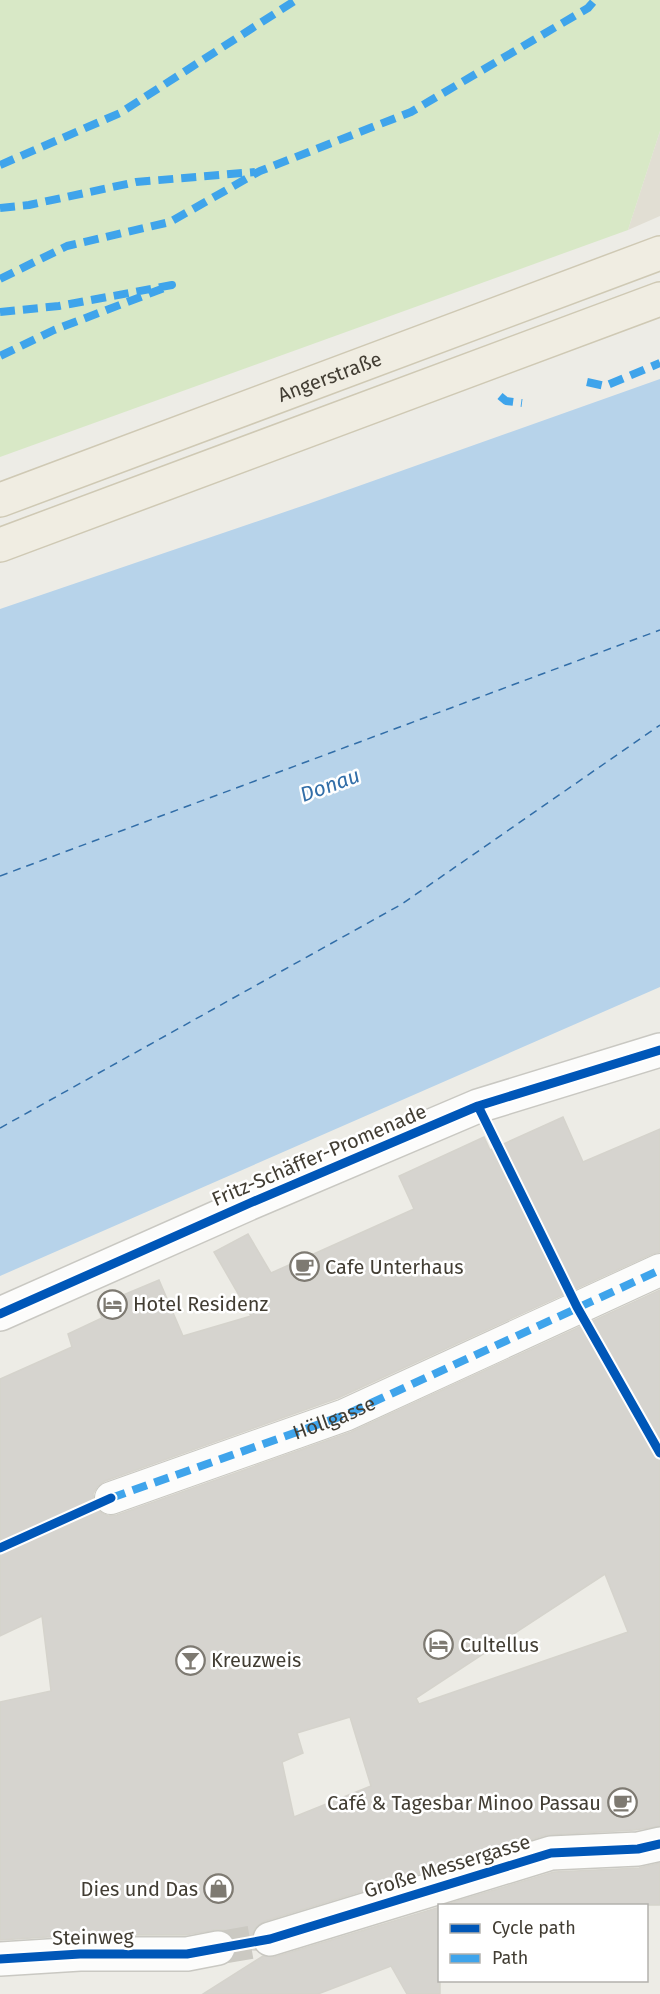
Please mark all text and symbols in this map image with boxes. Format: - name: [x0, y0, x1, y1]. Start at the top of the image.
- street label: Angerstraße: [274, 346, 385, 407]
- water label: Donau: [297, 762, 363, 808]
- street label: Fritz-Schäffer-Promenade: [208, 1099, 430, 1211]
- cafe icon: Cafe Unterhaus: [288, 1251, 320, 1283]
- place label: Cafe Unterhaus: [325, 1255, 464, 1279]
- hotel icon: Hotel Residenz: [96, 1288, 128, 1320]
- place label: Hotel Residenz: [133, 1292, 269, 1316]
- street label: Höllgasse: [289, 1391, 379, 1445]
- hotel icon: Cultellus: [423, 1629, 455, 1661]
- place label: Cultellus: [460, 1633, 539, 1657]
- bar icon: Kreuzweis: [174, 1644, 206, 1676]
- place label: Kreuzweis: [211, 1648, 301, 1672]
- cafe icon: Café & Tagesbar Minoo Passau: [606, 1787, 638, 1819]
- place label: Café & Tagesbar Minoo Passau: [327, 1791, 601, 1815]
- street label: Große Messergasse: [361, 1829, 533, 1903]
- shop icon: Dies und Das: [203, 1873, 235, 1905]
- place label: Dies und Das: [81, 1877, 198, 1901]
- legend: [438, 1904, 648, 1982]
- text: Cycle path: [492, 1917, 576, 1939]
- street label: Steinweg: [52, 1924, 135, 1950]
- text: Path: [492, 1947, 528, 1969]

